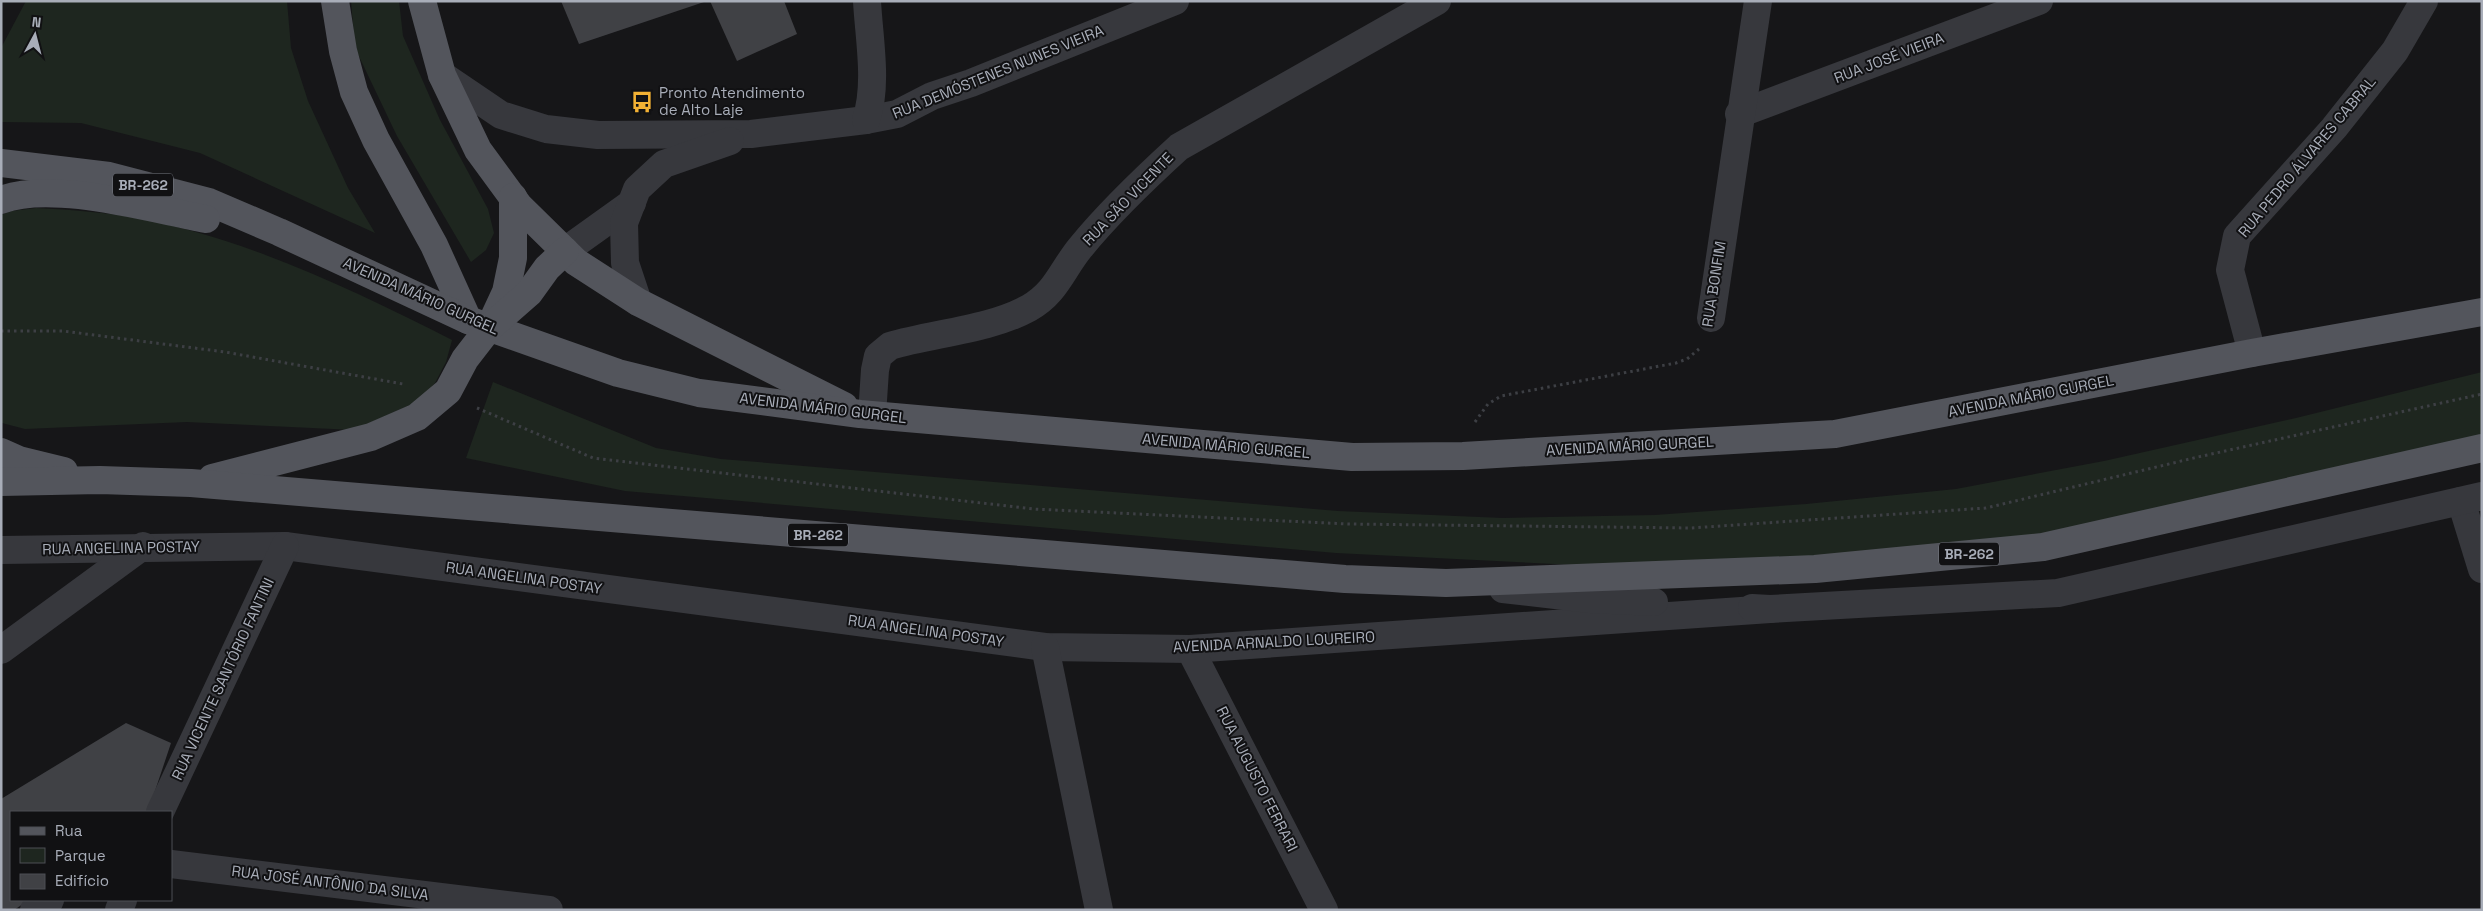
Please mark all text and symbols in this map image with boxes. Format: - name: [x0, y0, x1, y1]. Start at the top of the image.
- north arrow: [10, 10, 60, 60]
- text: N: [31, 13, 42, 32]
- street label: RUA DEMÓSTENES NUNES VIEIRA: [889, 20, 1107, 123]
- street label: RUA JOSÉ VIEIRA: [1831, 28, 1947, 87]
- street label: RUA PEDRO ÁLVARES CABRAL: [2234, 72, 2380, 241]
- place label: Pronto Atendimento de Alto Laje: [659, 83, 805, 119]
- bus stop icon: Pronto Atendimento de Alto Laje: [629, 89, 655, 115]
- street label: RUA SÃO VICENTE: [1078, 148, 1177, 249]
- road number: BR-262: [113, 174, 173, 196]
- street label: RUA BONFIM: [1697, 239, 1730, 328]
- street label: AVENIDA MÁRIO GURGEL: [340, 253, 502, 338]
- street label: AVENIDA MÁRIO GURGEL: [1947, 370, 2115, 421]
- street label: AVENIDA MÁRIO GURGEL: [738, 388, 908, 427]
- street label: AVENIDA MÁRIO GURGEL: [1141, 429, 1311, 462]
- street label: AVENIDA MÁRIO GURGEL: [1545, 432, 1714, 459]
- road number: BR-262: [788, 524, 848, 546]
- street label: RUA ANGELINA POSTAY: [42, 537, 200, 558]
- road number: BR-262: [1939, 542, 1999, 566]
- street label: RUA ANGELINA POSTAY: [445, 557, 604, 598]
- street label: RUA VICENTE SANTÓRIO FANTINI: [167, 575, 278, 783]
- street label: RUA ANGELINA POSTAY: [847, 610, 1006, 651]
- street label: AVENIDA ARNALDO LOUREIRO: [1173, 627, 1375, 656]
- street label: RUA AUGUSTO FERRARI: [1213, 703, 1302, 855]
- legend: [10, 811, 172, 901]
- text: Rua: [55, 821, 83, 840]
- text: Parque: [55, 846, 106, 865]
- street label: RUA JOSÉ ANTÔNIO DA SILVA: [230, 861, 430, 904]
- text: Edifício: [55, 871, 109, 890]

